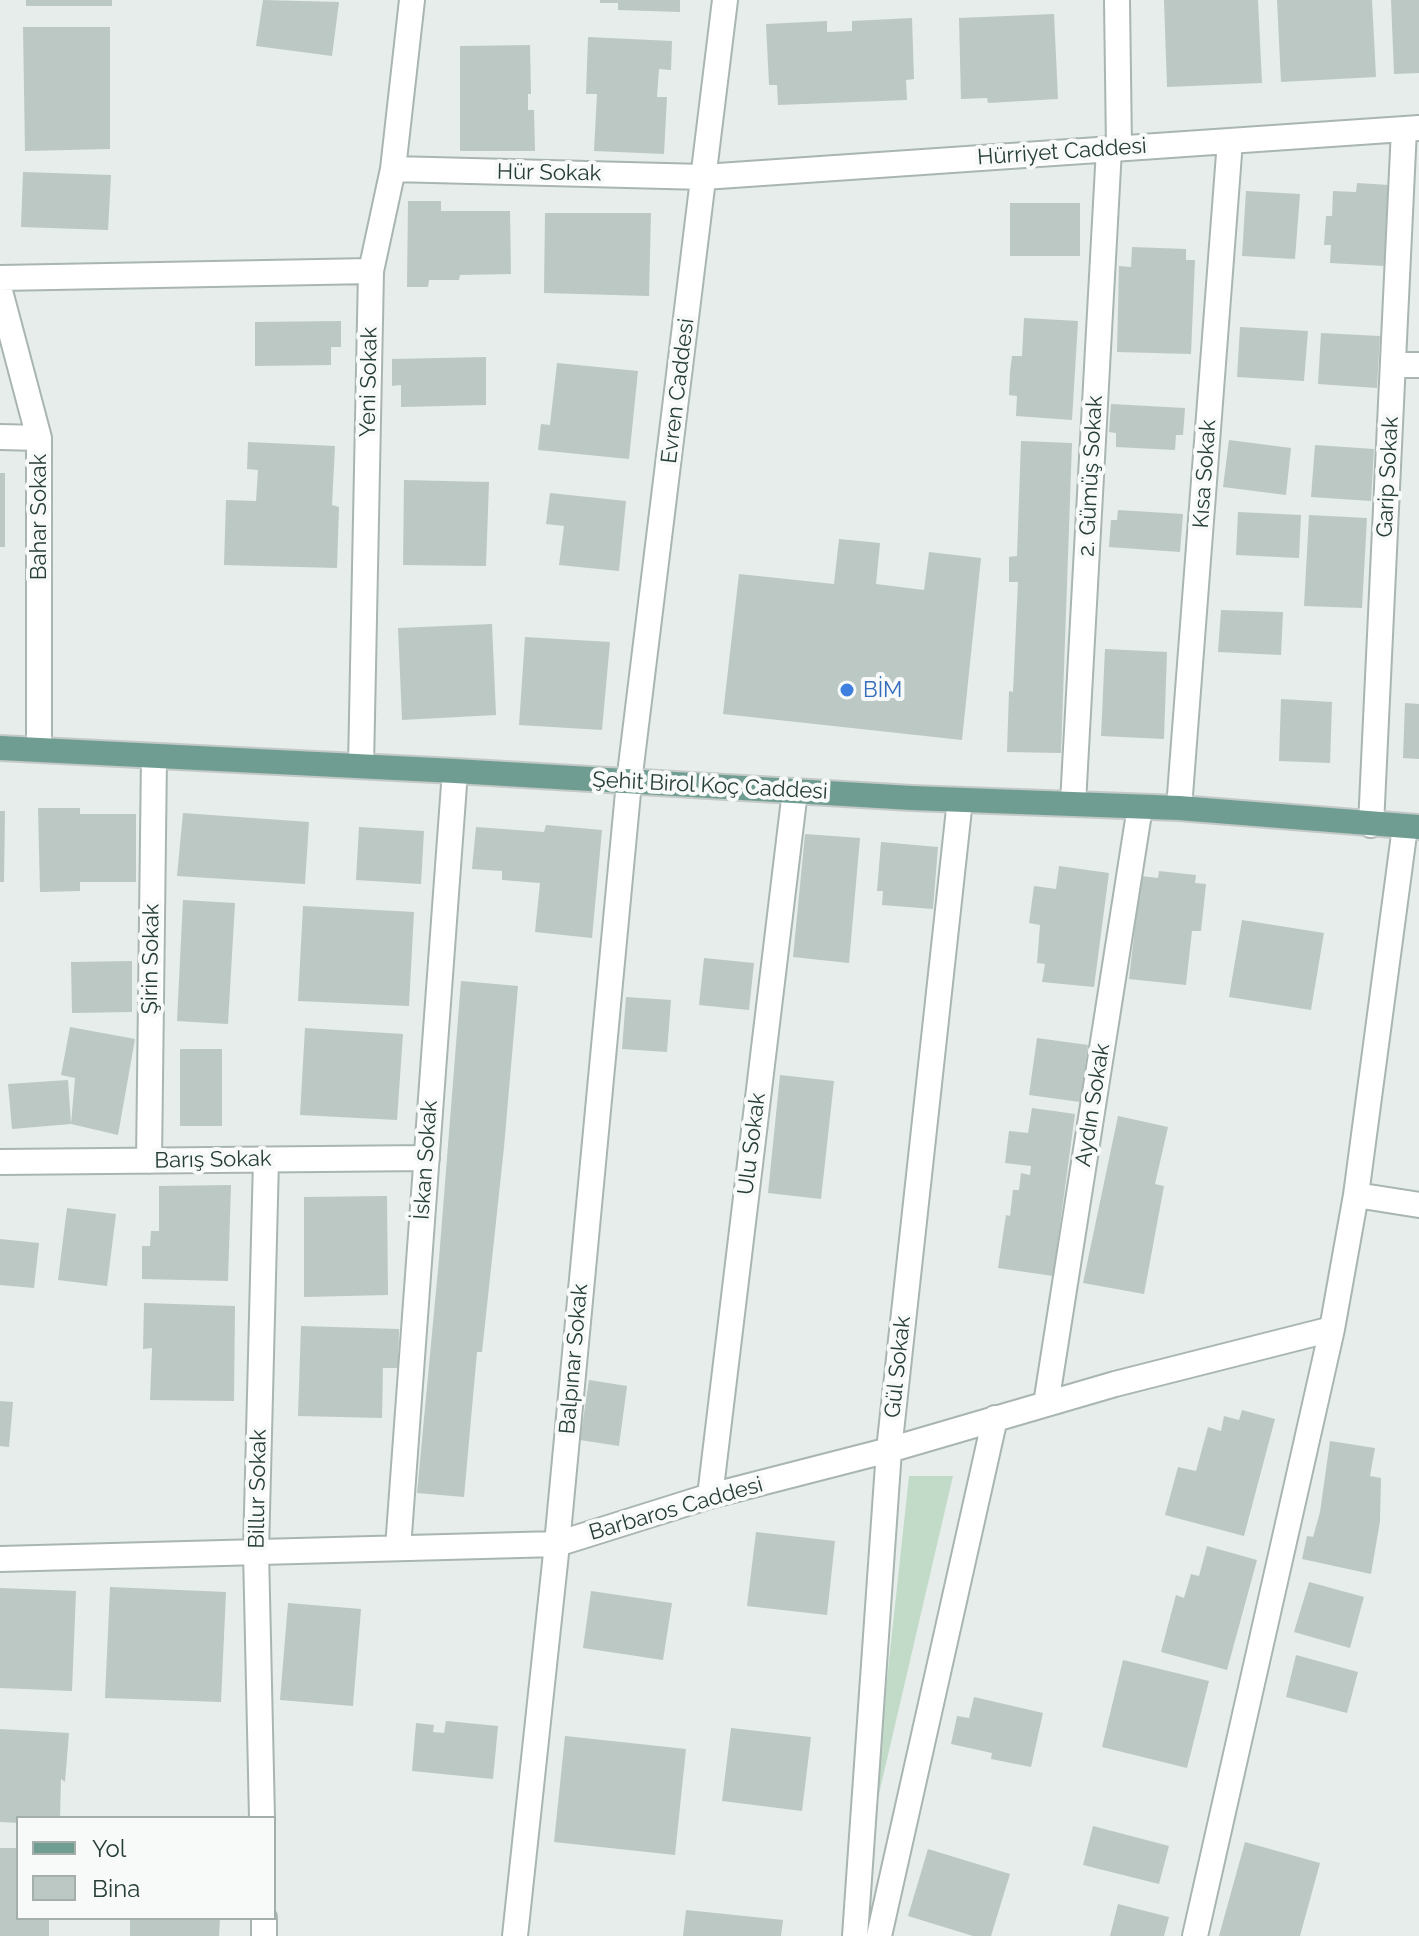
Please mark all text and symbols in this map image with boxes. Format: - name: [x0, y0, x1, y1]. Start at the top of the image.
- street label: Hürriyet Caddesi: [976, 133, 1148, 171]
- street label: Hür Sokak: [497, 159, 601, 187]
- street label: Evren Caddesi: [656, 317, 700, 465]
- street label: Yeni Sokak: [355, 327, 383, 437]
- street label: 2. Gümüş Sokak: [1074, 395, 1108, 557]
- street label: Garip Sokak: [1372, 416, 1404, 538]
- street label: Kısa Sokak: [1188, 419, 1222, 529]
- street label: Bahar Sokak: [26, 454, 52, 580]
- place label: BİM: [863, 677, 902, 703]
- marker: BİM: [838, 681, 856, 699]
- street label: Şehit Birol Koç Caddesi: [592, 767, 828, 805]
- street label: Şirin Sokak: [137, 903, 165, 1015]
- street label: Aydın Sokak: [1070, 1042, 1116, 1168]
- street label: Ulu Sokak: [733, 1091, 771, 1197]
- street label: İskan Sokak: [409, 1099, 443, 1221]
- street label: Barış Sokak: [154, 1146, 272, 1174]
- street label: Balpınar Sokak: [554, 1283, 594, 1435]
- street label: Gül Sokak: [880, 1315, 916, 1419]
- street label: Billur Sokak: [244, 1429, 272, 1549]
- street label: Barbaros Caddesi: [586, 1472, 766, 1546]
- legend: [16, 1816, 276, 1920]
- text: Yol: [92, 1834, 126, 1863]
- text: Bina: [92, 1874, 140, 1903]

